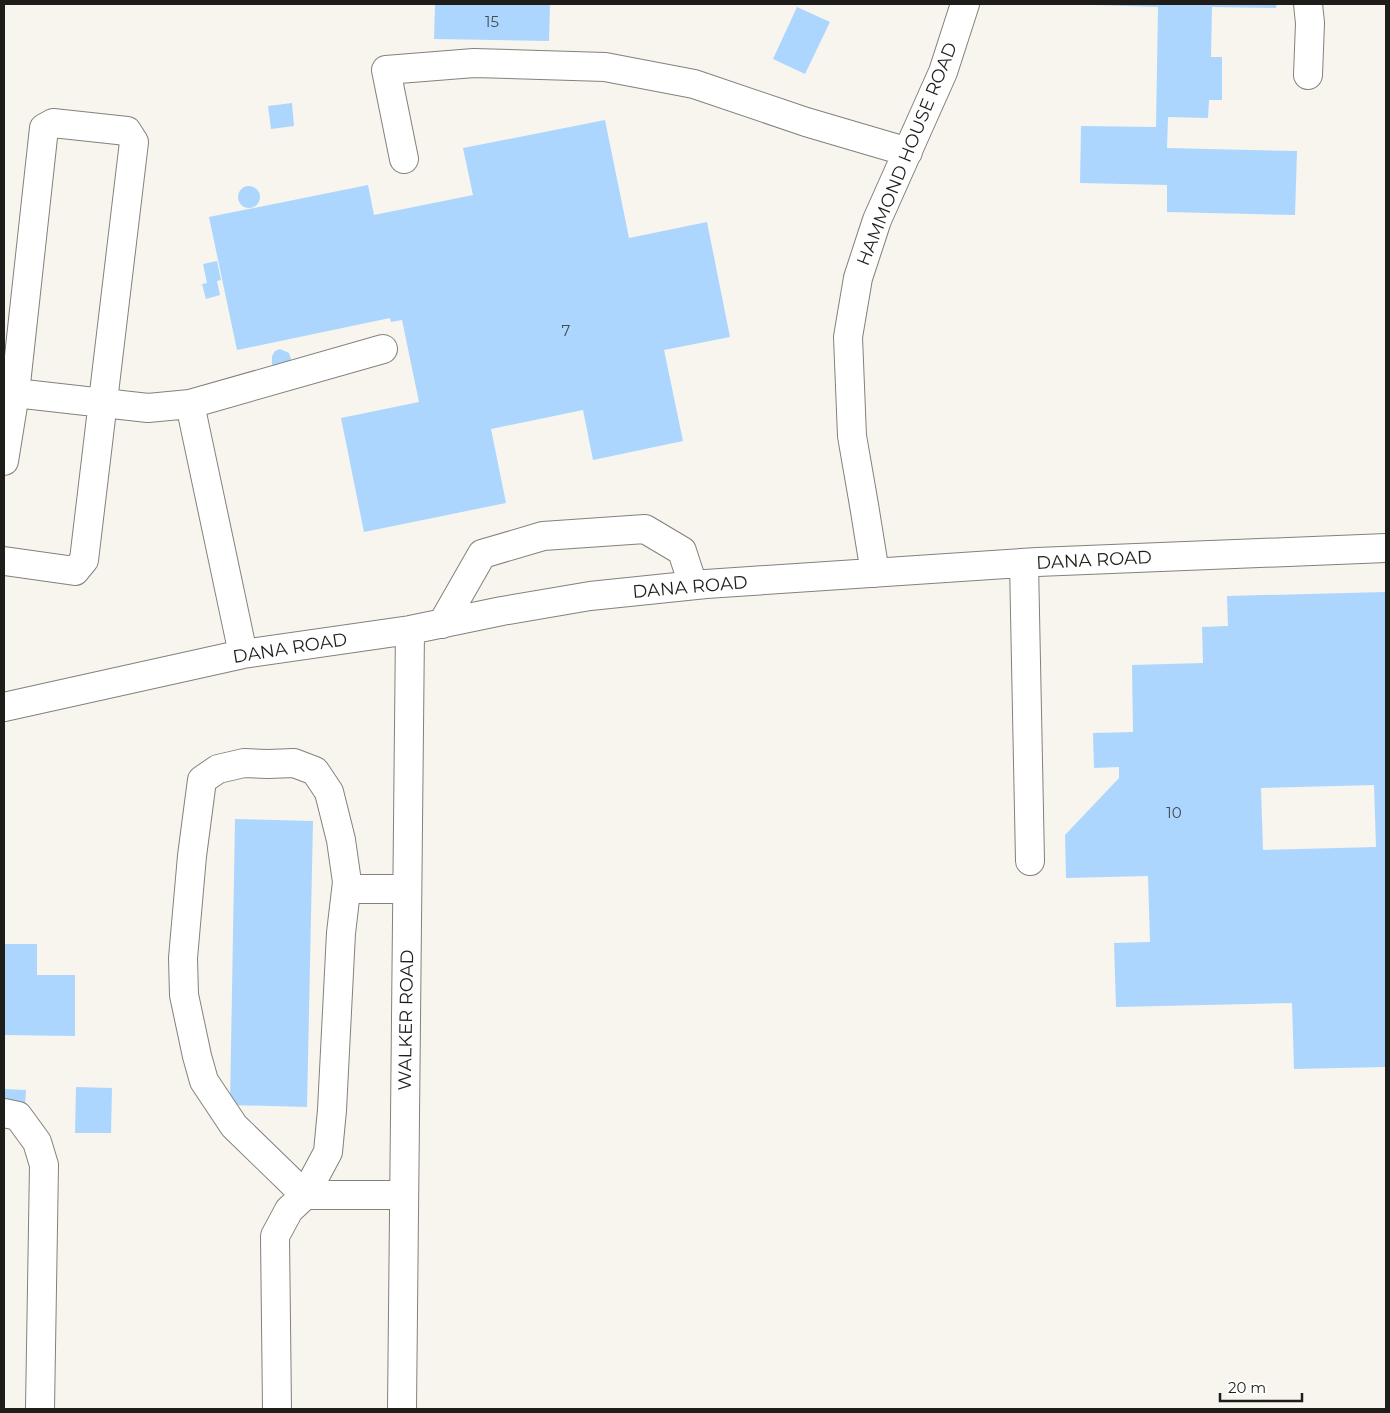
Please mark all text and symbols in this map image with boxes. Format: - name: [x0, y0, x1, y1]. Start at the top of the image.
- house number: 15: [485, 12, 499, 31]
- street label: HAMMOND HOUSE ROAD: [852, 39, 962, 269]
- house number: 7: [562, 321, 571, 340]
- street label: DANA ROAD: [1036, 546, 1152, 574]
- street label: DANA ROAD: [631, 571, 749, 603]
- street label: DANA ROAD: [231, 628, 349, 668]
- house number: 10: [1166, 803, 1182, 822]
- street label: WALKER ROAD: [394, 949, 418, 1091]
- scale bar: [1220, 1370, 1302, 1402]
- text: 20 m: [1228, 1378, 1266, 1397]

